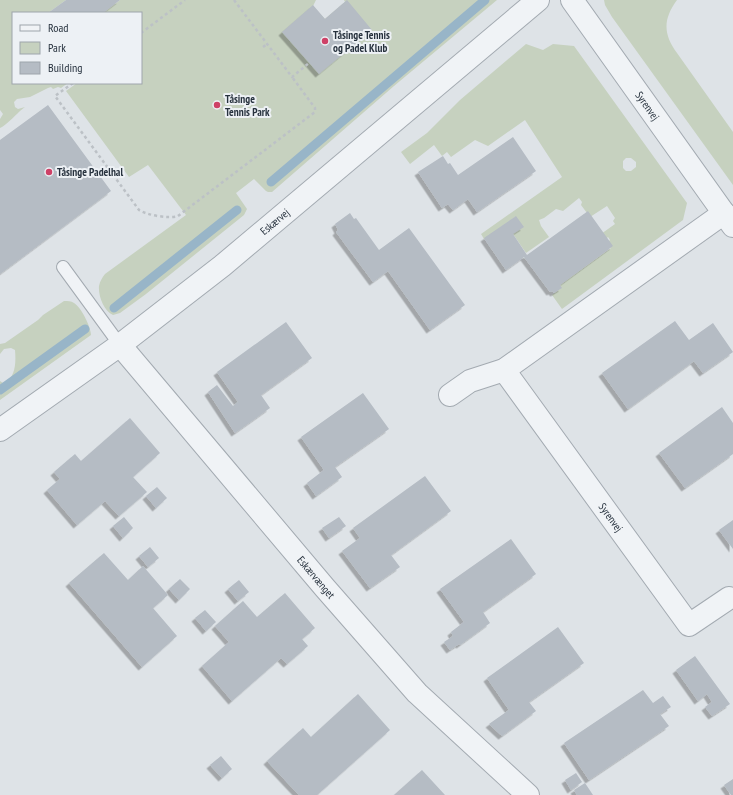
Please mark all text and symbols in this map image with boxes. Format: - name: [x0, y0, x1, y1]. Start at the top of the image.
- legend: [12, 12, 142, 84]
- text: Road: [48, 20, 68, 35]
- place label: Tåsinge Tennis og Padel Klub: [333, 28, 390, 55]
- marker: Tåsinge Tennis og Padel Klub: [320, 36, 330, 46]
- text: Park: [48, 40, 66, 55]
- text: Building: [48, 60, 83, 75]
- street label: Syrenvej: [632, 89, 663, 123]
- place label: Tåsinge Tennis Park: [225, 92, 270, 119]
- marker: Tåsinge Tennis Park: [212, 100, 222, 110]
- place label: Tåsinge Padelhal: [57, 165, 123, 179]
- marker: Tåsinge Padelhal: [44, 167, 54, 177]
- street label: Eskærvej: [257, 205, 292, 238]
- street label: Syrenvej: [596, 500, 626, 535]
- street label: Eskærvænget: [294, 553, 338, 601]

